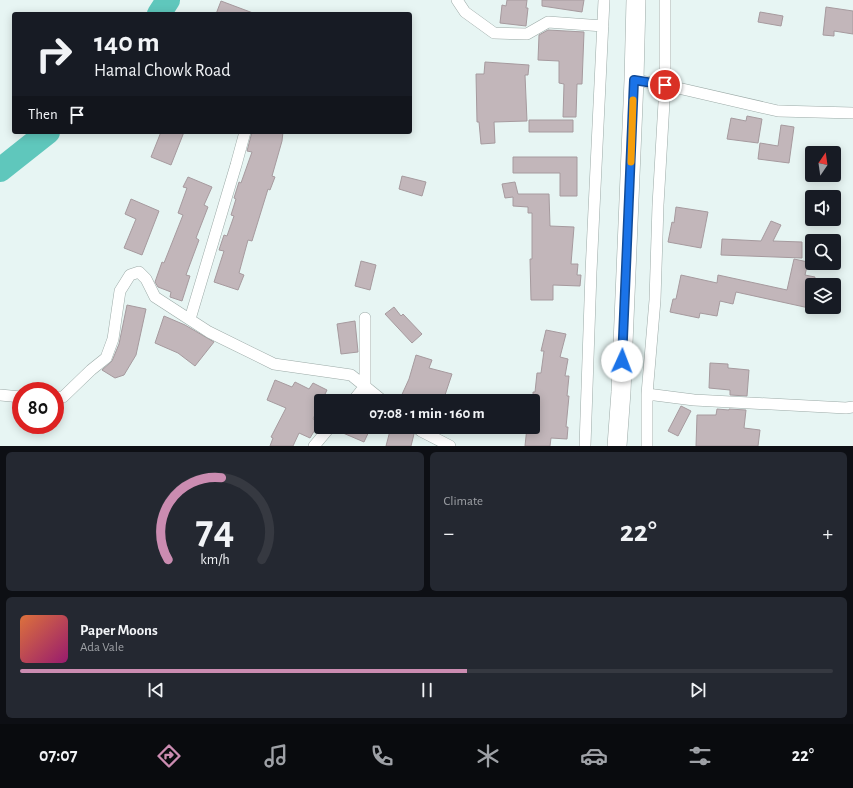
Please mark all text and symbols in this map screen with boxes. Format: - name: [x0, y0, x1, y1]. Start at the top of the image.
- icon: right: [28, 28, 80, 80]
- text: 140 m: [94, 29, 160, 57]
- text: Hamal Chowk Road: [94, 62, 231, 80]
- pin: [648, 68, 682, 102]
- icon: arrive: [654, 74, 676, 96]
- icon: arrive: [66, 104, 88, 126]
- text: Then: [28, 107, 58, 122]
- north arrow: [805, 146, 841, 182]
- map controls: [805, 146, 841, 314]
- button: sound: [805, 190, 841, 226]
- button: search: [805, 234, 841, 270]
- button: layers: [805, 278, 841, 314]
- position arrow: [601, 340, 643, 382]
- speed limit sign: 80: [12, 382, 64, 434]
- text: 07:08 · 1 min · 160 m: [369, 406, 485, 421]
- text: Climate: [444, 495, 483, 508]
- text: 74: [195, 509, 234, 550]
- text: 22°: [620, 517, 657, 547]
- text: −: [444, 522, 454, 544]
- text: +: [822, 522, 833, 544]
- text: km/h: [200, 552, 229, 566]
- text: Paper Moons: [80, 623, 158, 638]
- text: Ada Vale: [80, 641, 124, 654]
- icon: previous: [145, 679, 167, 701]
- icon: pause: [416, 679, 438, 701]
- icon: next: [687, 679, 709, 701]
- icon: directions: [155, 742, 183, 770]
- icon: music: [262, 742, 290, 770]
- icon: phone: [368, 742, 396, 770]
- icon: climate: [474, 742, 502, 770]
- icon: car: [580, 742, 608, 770]
- icon: filters: [686, 742, 714, 770]
- text: 07:07: [39, 747, 77, 765]
- text: 22°: [792, 747, 814, 765]

